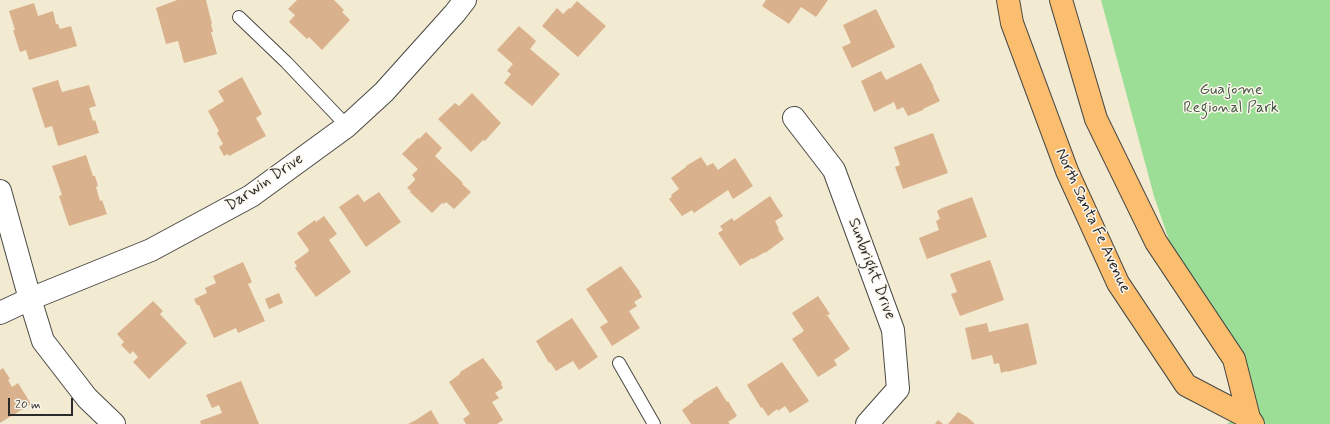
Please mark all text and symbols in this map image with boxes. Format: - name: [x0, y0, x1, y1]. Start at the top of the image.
- park label: Guajome Regional Park: [1183, 81, 1279, 119]
- street label: North Santa Fe Avenue: [1050, 146, 1134, 296]
- street label: Darwin Drive: [222, 150, 308, 216]
- street label: Sunbright Drive: [843, 216, 899, 322]
- scale bar: [10, 390, 75, 416]
- text: 20 m: [15, 397, 41, 413]

